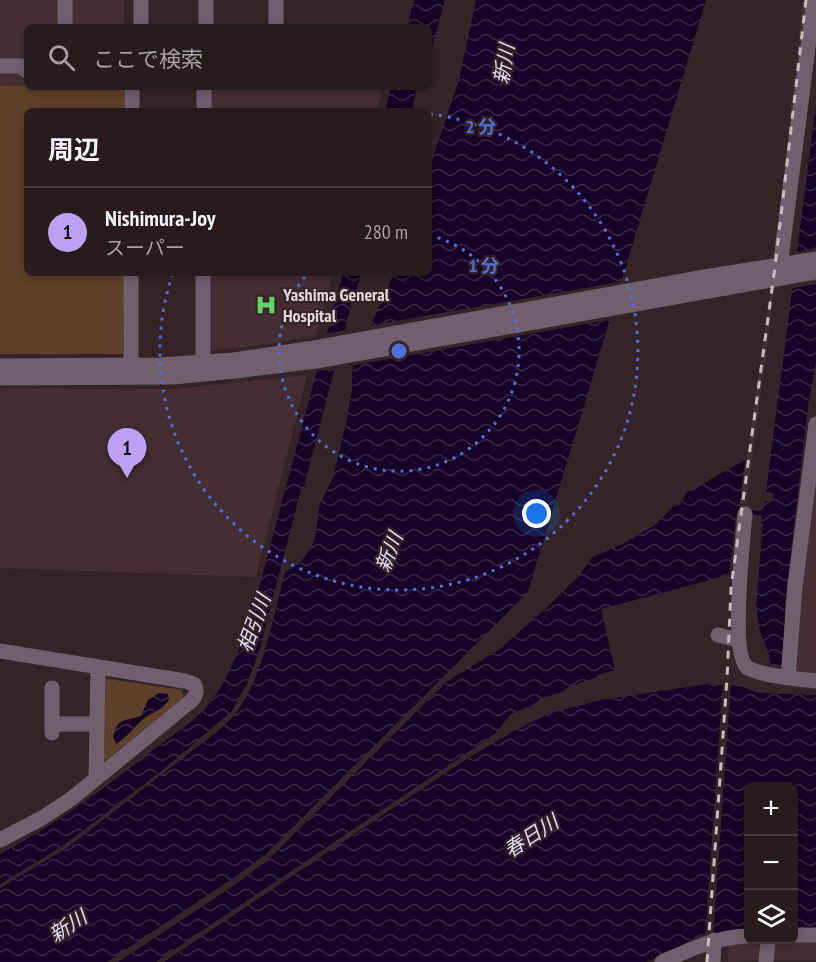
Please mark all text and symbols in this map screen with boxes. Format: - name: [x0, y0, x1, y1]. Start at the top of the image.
- search box: [24, 24, 432, 90]
- water label: 新川: [488, 40, 520, 86]
- icon: search: [45, 41, 78, 74]
- text: ここで検索: [93, 45, 203, 73]
- text: 2 分: [466, 115, 496, 138]
- text: 周辺: [48, 133, 100, 166]
- text: Nishimura-Joy: [105, 204, 216, 232]
- text: 1: [63, 219, 72, 245]
- text: 280 m: [364, 219, 408, 245]
- text: スーパー: [105, 235, 185, 261]
- text: 1 分: [469, 254, 499, 277]
- place label: Yashima General Hospital: [282, 283, 390, 327]
- hospital icon: Yashima General Hospital: [254, 293, 278, 317]
- centre of rings: [389, 341, 409, 361]
- pin: 1: [108, 428, 146, 478]
- your location: [522, 499, 551, 528]
- water label: 新川: [370, 527, 409, 575]
- water label: 相引川: [232, 588, 277, 656]
- map controls: [744, 782, 798, 944]
- button: +: [744, 782, 798, 836]
- water label: 春日川: [499, 808, 565, 863]
- button: −: [744, 836, 798, 890]
- button: layers: [744, 890, 798, 944]
- water label: 新川: [44, 903, 94, 948]

